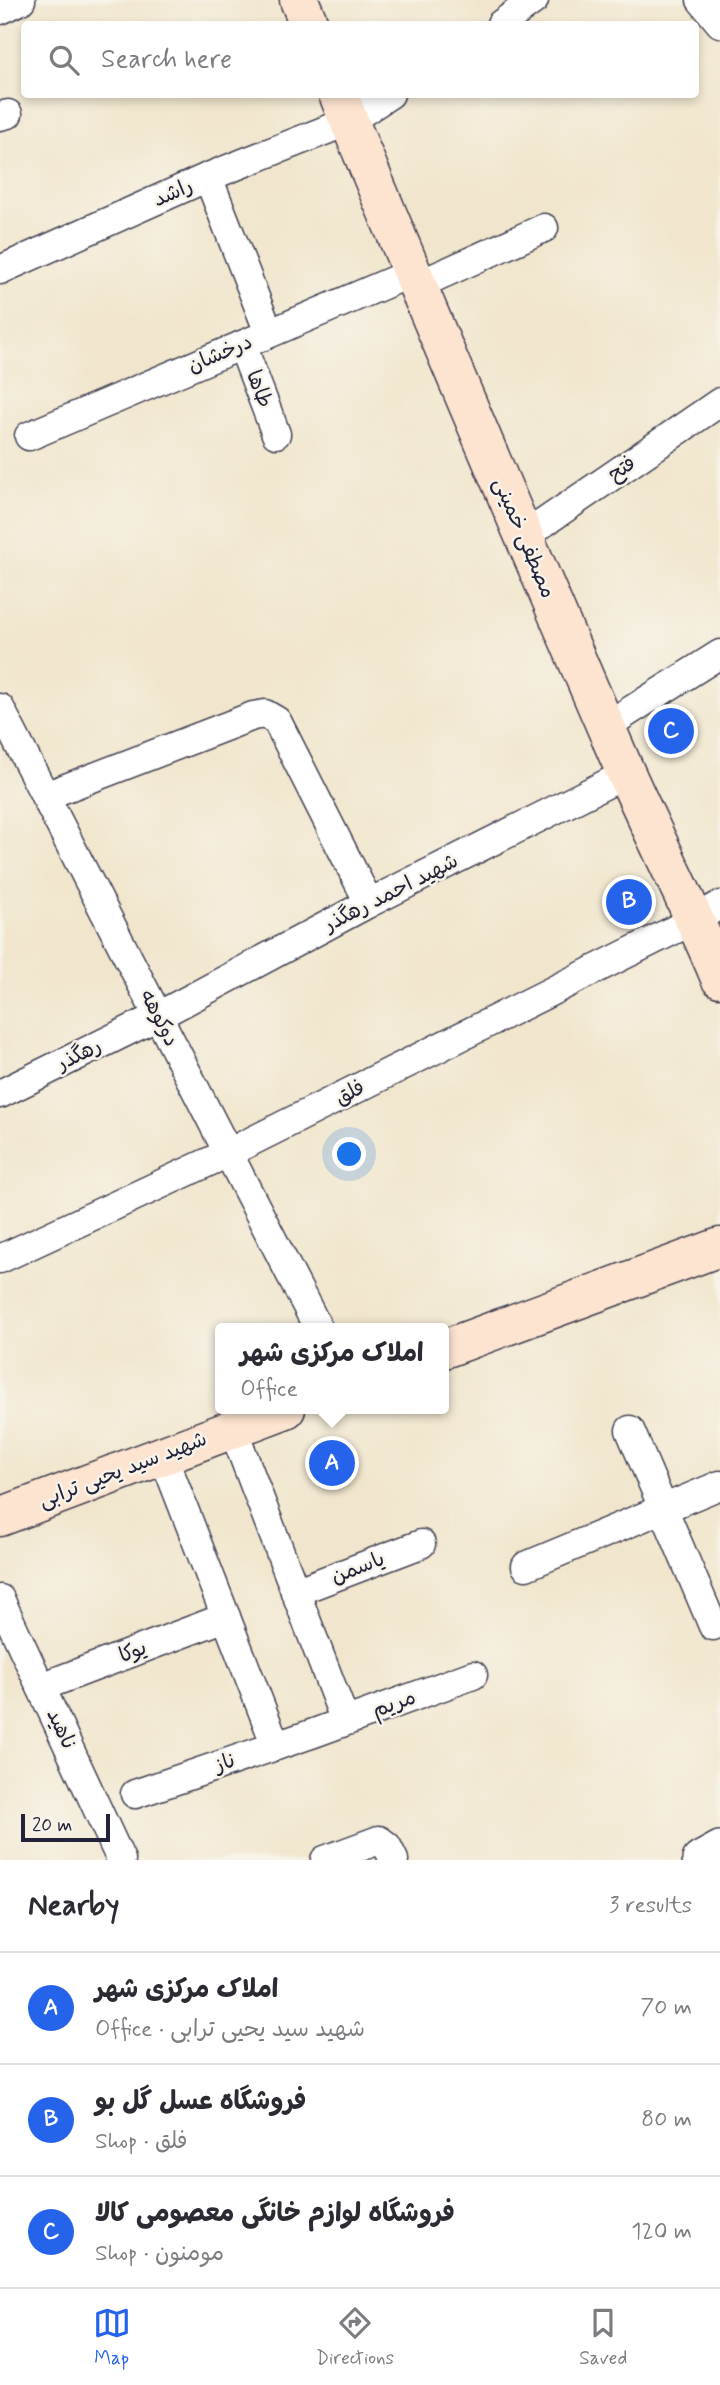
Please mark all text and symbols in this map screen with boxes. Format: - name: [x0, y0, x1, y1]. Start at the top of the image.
- search box: [21, 21, 699, 98]
- icon: search: [45, 41, 83, 79]
- text: Search here: [101, 43, 232, 77]
- street label: راشد: [149, 172, 197, 214]
- street label: درخشان: [183, 328, 257, 380]
- street label: طاها: [239, 366, 279, 412]
- street label: فتح: [603, 450, 641, 488]
- street label: مصطفی خمینی: [486, 473, 562, 603]
- pin: C: [648, 705, 694, 757]
- street label: شهید احمد رهگذر: [318, 847, 463, 939]
- pin: B: [606, 876, 652, 928]
- street label: دوکوهه: [133, 985, 185, 1051]
- street label: رهگذر: [51, 1032, 106, 1078]
- street label: فلق: [330, 1074, 370, 1112]
- your location: [332, 1137, 366, 1171]
- popup: [215, 1323, 449, 1414]
- text: املاک مرکزی شهر: [240, 1337, 424, 1371]
- text: Office: [240, 1375, 298, 1405]
- street label: شهید سید یحیی ترابی: [35, 1425, 211, 1515]
- pin: A: [309, 1437, 355, 1489]
- street label: یاسمن: [327, 1545, 389, 1591]
- street label: یوکا: [115, 1634, 151, 1670]
- street label: مریم: [368, 1683, 420, 1726]
- street label: ناهید: [40, 1704, 82, 1754]
- street label: ناز: [209, 1747, 239, 1780]
- scale bar: [21, 1811, 110, 1843]
- text: 20 m: [32, 1813, 72, 1838]
- text: Nearby: [28, 1886, 119, 1925]
- text: 3 results: [609, 1891, 692, 1921]
- text: املاک مرکزی شهر: [95, 1973, 278, 2007]
- text: A: [43, 1993, 59, 2023]
- text: 70 m: [640, 1993, 692, 2023]
- text: Office · شهید سید یحیی ترابی: [95, 2015, 365, 2045]
- text: فروشگاه عسل گل بو: [95, 2085, 306, 2119]
- text: B: [44, 2105, 58, 2135]
- text: 80 m: [641, 2105, 692, 2135]
- text: Shop · فلق: [95, 2127, 188, 2157]
- text: فروشگاه لوازم خانگی معصومی کالا: [95, 2197, 455, 2231]
- text: C: [43, 2217, 59, 2247]
- text: 120 m: [631, 2217, 692, 2247]
- text: Shop · مومنون: [95, 2239, 224, 2269]
- tab: Map: [93, 2304, 131, 2371]
- tab: Directions: [316, 2304, 394, 2371]
- tab: Saved: [579, 2304, 627, 2371]

